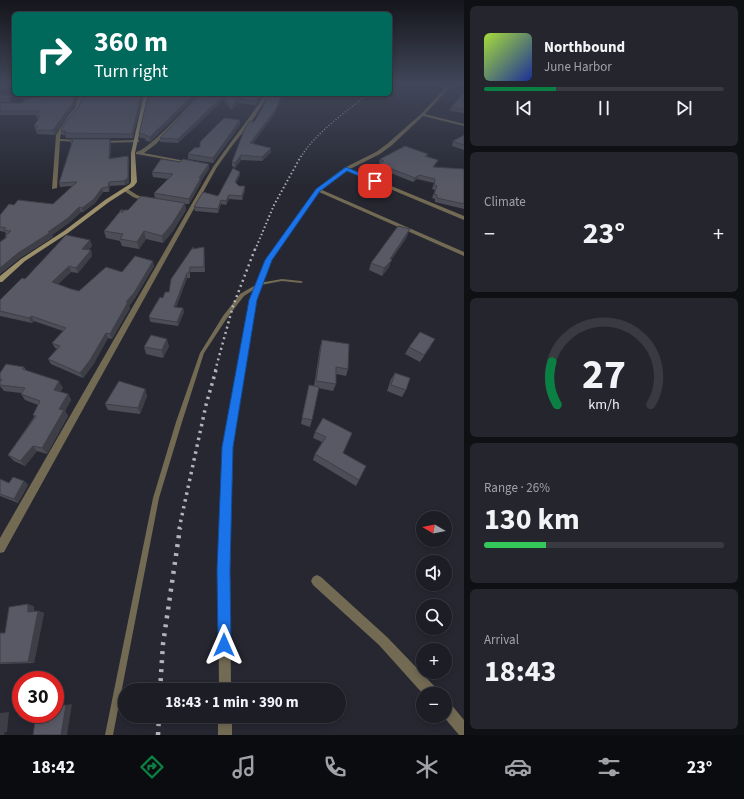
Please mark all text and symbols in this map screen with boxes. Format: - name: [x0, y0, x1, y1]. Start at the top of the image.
- text: 360 m: [94, 22, 168, 62]
- icon: right: [28, 28, 80, 80]
- text: Northbound: [544, 37, 625, 58]
- text: June Harbor: [544, 58, 612, 76]
- text: Turn right: [94, 59, 168, 84]
- icon: previous: [513, 97, 535, 119]
- icon: pause: [593, 97, 615, 119]
- icon: next: [673, 97, 695, 119]
- pin: [358, 164, 392, 198]
- icon: arrive: [364, 170, 386, 192]
- text: Climate: [484, 193, 526, 211]
- text: 23°: [583, 212, 625, 255]
- text: −: [484, 218, 495, 250]
- text: +: [713, 218, 724, 250]
- text: 27: [582, 345, 626, 405]
- text: km/h: [588, 394, 620, 415]
- text: Range · 26%: [484, 479, 550, 497]
- text: 130 km: [484, 498, 580, 541]
- north arrow: [416, 511, 452, 547]
- map controls: [416, 511, 452, 723]
- button: sound: [416, 555, 452, 591]
- button: search: [416, 599, 452, 635]
- position arrow: [203, 624, 245, 666]
- text: Arrival: [484, 631, 519, 649]
- button: +: [416, 643, 452, 679]
- text: 18:43: [484, 650, 556, 693]
- speed limit sign: 30: [12, 671, 64, 723]
- button: −: [416, 687, 452, 723]
- text: 18:43 · 1 min · 390 m: [165, 692, 299, 713]
- icon: directions: [138, 753, 166, 781]
- icon: music: [230, 753, 258, 781]
- icon: phone: [321, 753, 349, 781]
- icon: climate: [413, 753, 441, 781]
- icon: car: [504, 753, 532, 781]
- icon: filters: [595, 753, 623, 781]
- text: 18:42: [32, 755, 75, 780]
- text: 23°: [687, 755, 712, 780]

